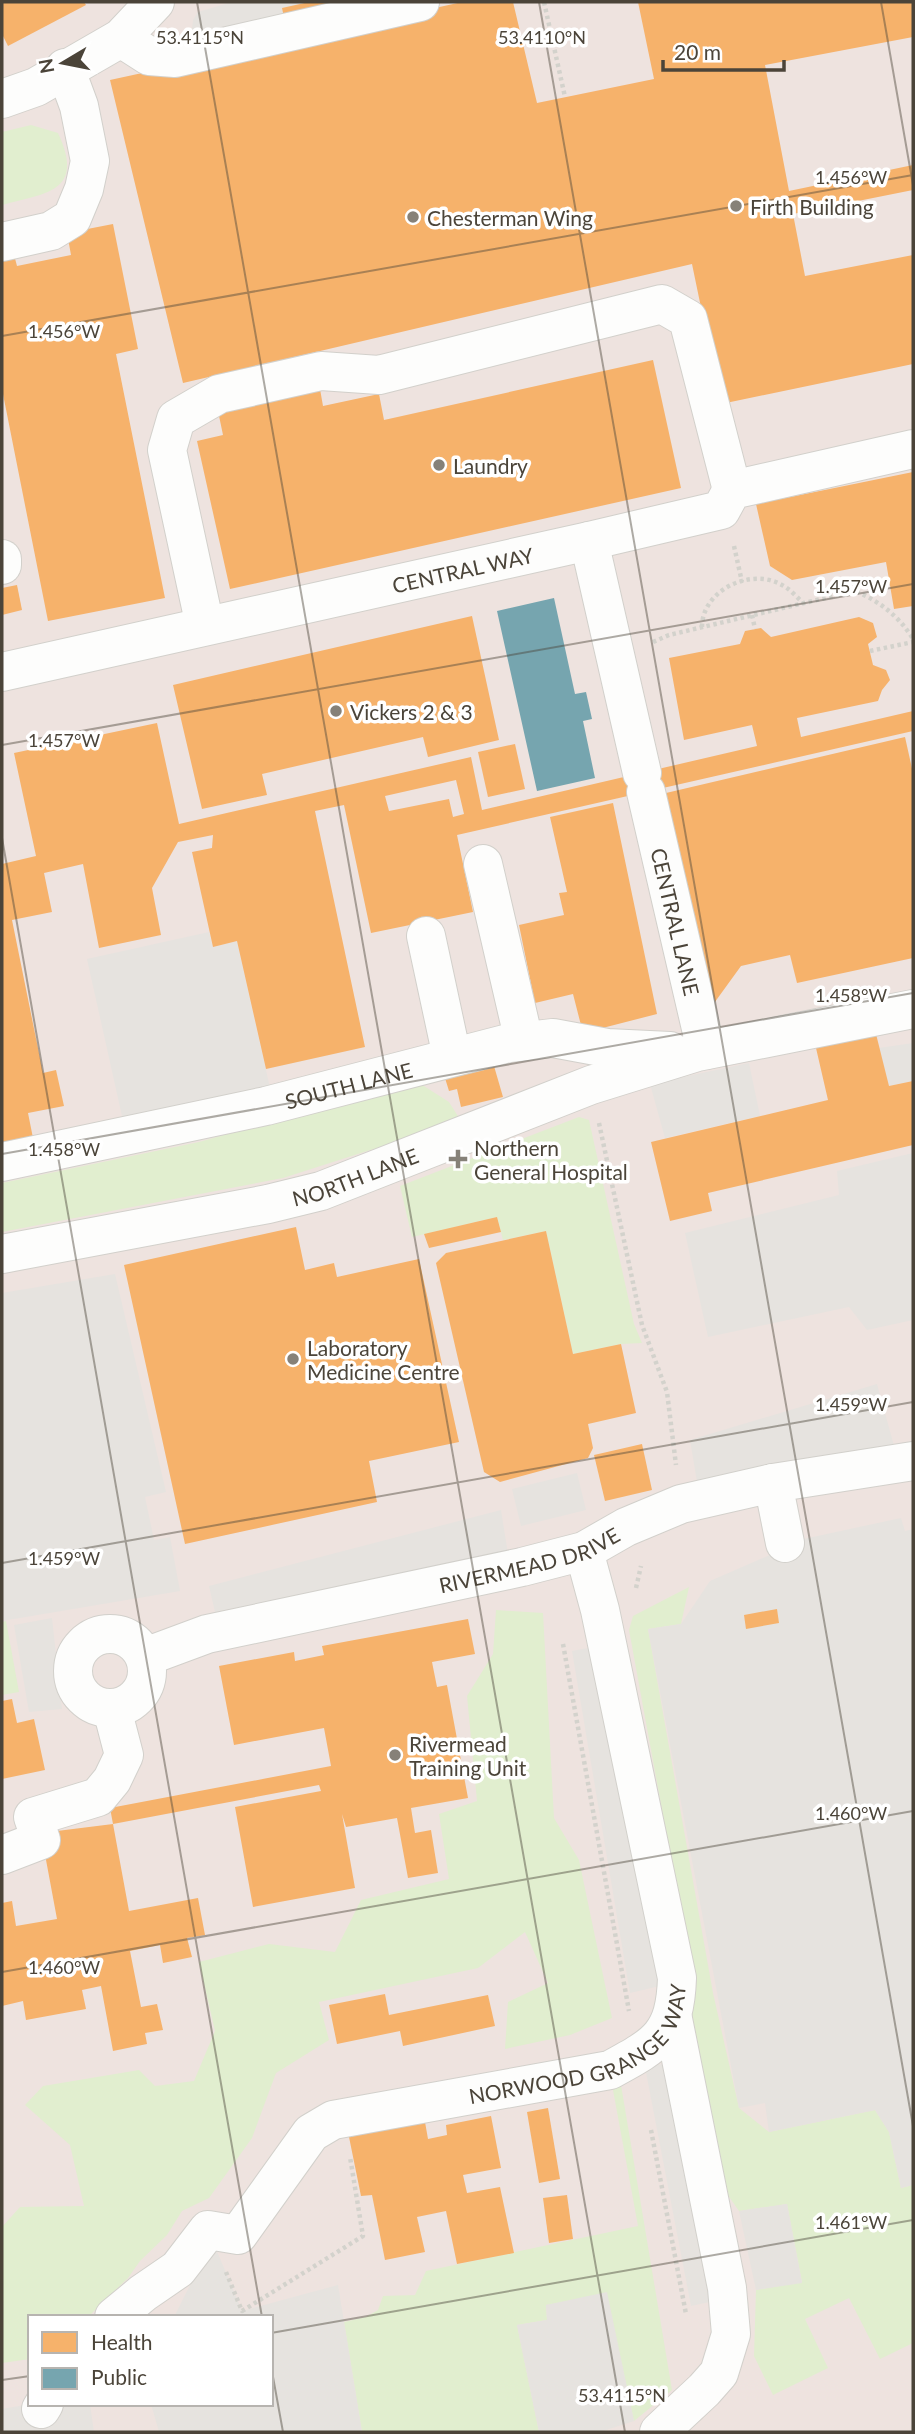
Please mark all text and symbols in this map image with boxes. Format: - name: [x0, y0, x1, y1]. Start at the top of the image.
- text: 53.4115°N: [156, 26, 244, 48]
- text: 53.4110°N: [498, 26, 586, 48]
- north arrow: [28, 28, 98, 98]
- scale bar: [663, 28, 784, 72]
- text: 20 m: [674, 39, 721, 64]
- text: N: [33, 57, 58, 75]
- text: 1.456°W: [815, 166, 887, 188]
- place label: Firth Building: [750, 194, 874, 219]
- marker: Firth Building: [728, 198, 744, 214]
- place label: Chesterman Wing: [427, 205, 593, 230]
- marker: Chesterman Wing: [405, 209, 421, 225]
- text: 1.456°W: [28, 320, 100, 342]
- place label: Laundry: [453, 453, 528, 478]
- marker: Laundry: [431, 457, 447, 473]
- street label: CENTRAL WAY: [390, 541, 537, 597]
- text: 1.457°W: [815, 575, 887, 597]
- place label: Vickers 2 & 3: [350, 699, 473, 724]
- marker: Vickers 2 & 3: [328, 703, 344, 719]
- text: 1.457°W: [28, 729, 100, 751]
- street label: CENTRAL LANE: [647, 845, 705, 998]
- text: 1.458°W: [815, 984, 887, 1006]
- street label: SOUTH LANE: [282, 1056, 415, 1113]
- place label: Northern General Hospital: [474, 1135, 628, 1184]
- text: 1.458°W: [28, 1138, 100, 1160]
- street label: NORTH LANE: [289, 1142, 421, 1210]
- marker: Northern General Hospital: [448, 1149, 468, 1169]
- place label: Laboratory Medicine Centre: [307, 1335, 460, 1384]
- marker: Laboratory Medicine Centre: [285, 1351, 301, 1367]
- text: 1.459°W: [815, 1393, 887, 1415]
- street label: RIVERMEAD DRIVE: [436, 1521, 624, 1597]
- text: 1.459°W: [28, 1547, 100, 1569]
- place label: Rivermead Training Unit: [409, 1731, 527, 1780]
- marker: Rivermead Training Unit: [387, 1747, 403, 1763]
- text: 1.460°W: [815, 1802, 887, 1824]
- text: 1.460°W: [28, 1956, 100, 1978]
- street label: NORWOOD GRANGE WAY: [467, 1982, 689, 2108]
- text: 1.461°W: [815, 2211, 887, 2233]
- legend: [28, 2315, 273, 2406]
- text: Health: [91, 2329, 152, 2354]
- text: Public: [91, 2364, 147, 2389]
- text: 53.4115°N: [578, 2384, 666, 2406]

